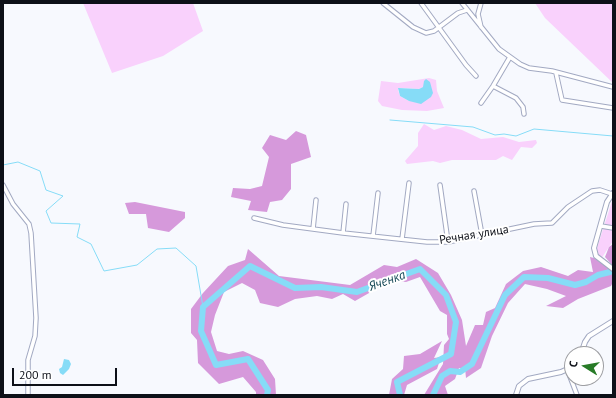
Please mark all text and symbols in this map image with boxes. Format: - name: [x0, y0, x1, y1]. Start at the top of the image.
- street label: Речная улица: [438, 222, 510, 248]
- water label: Яченка: [366, 267, 408, 295]
- north arrow: [564, 346, 604, 386]
- scale bar: [14, 360, 119, 386]
- text: С: [566, 360, 581, 368]
- text: 200 m: [19, 367, 52, 382]

